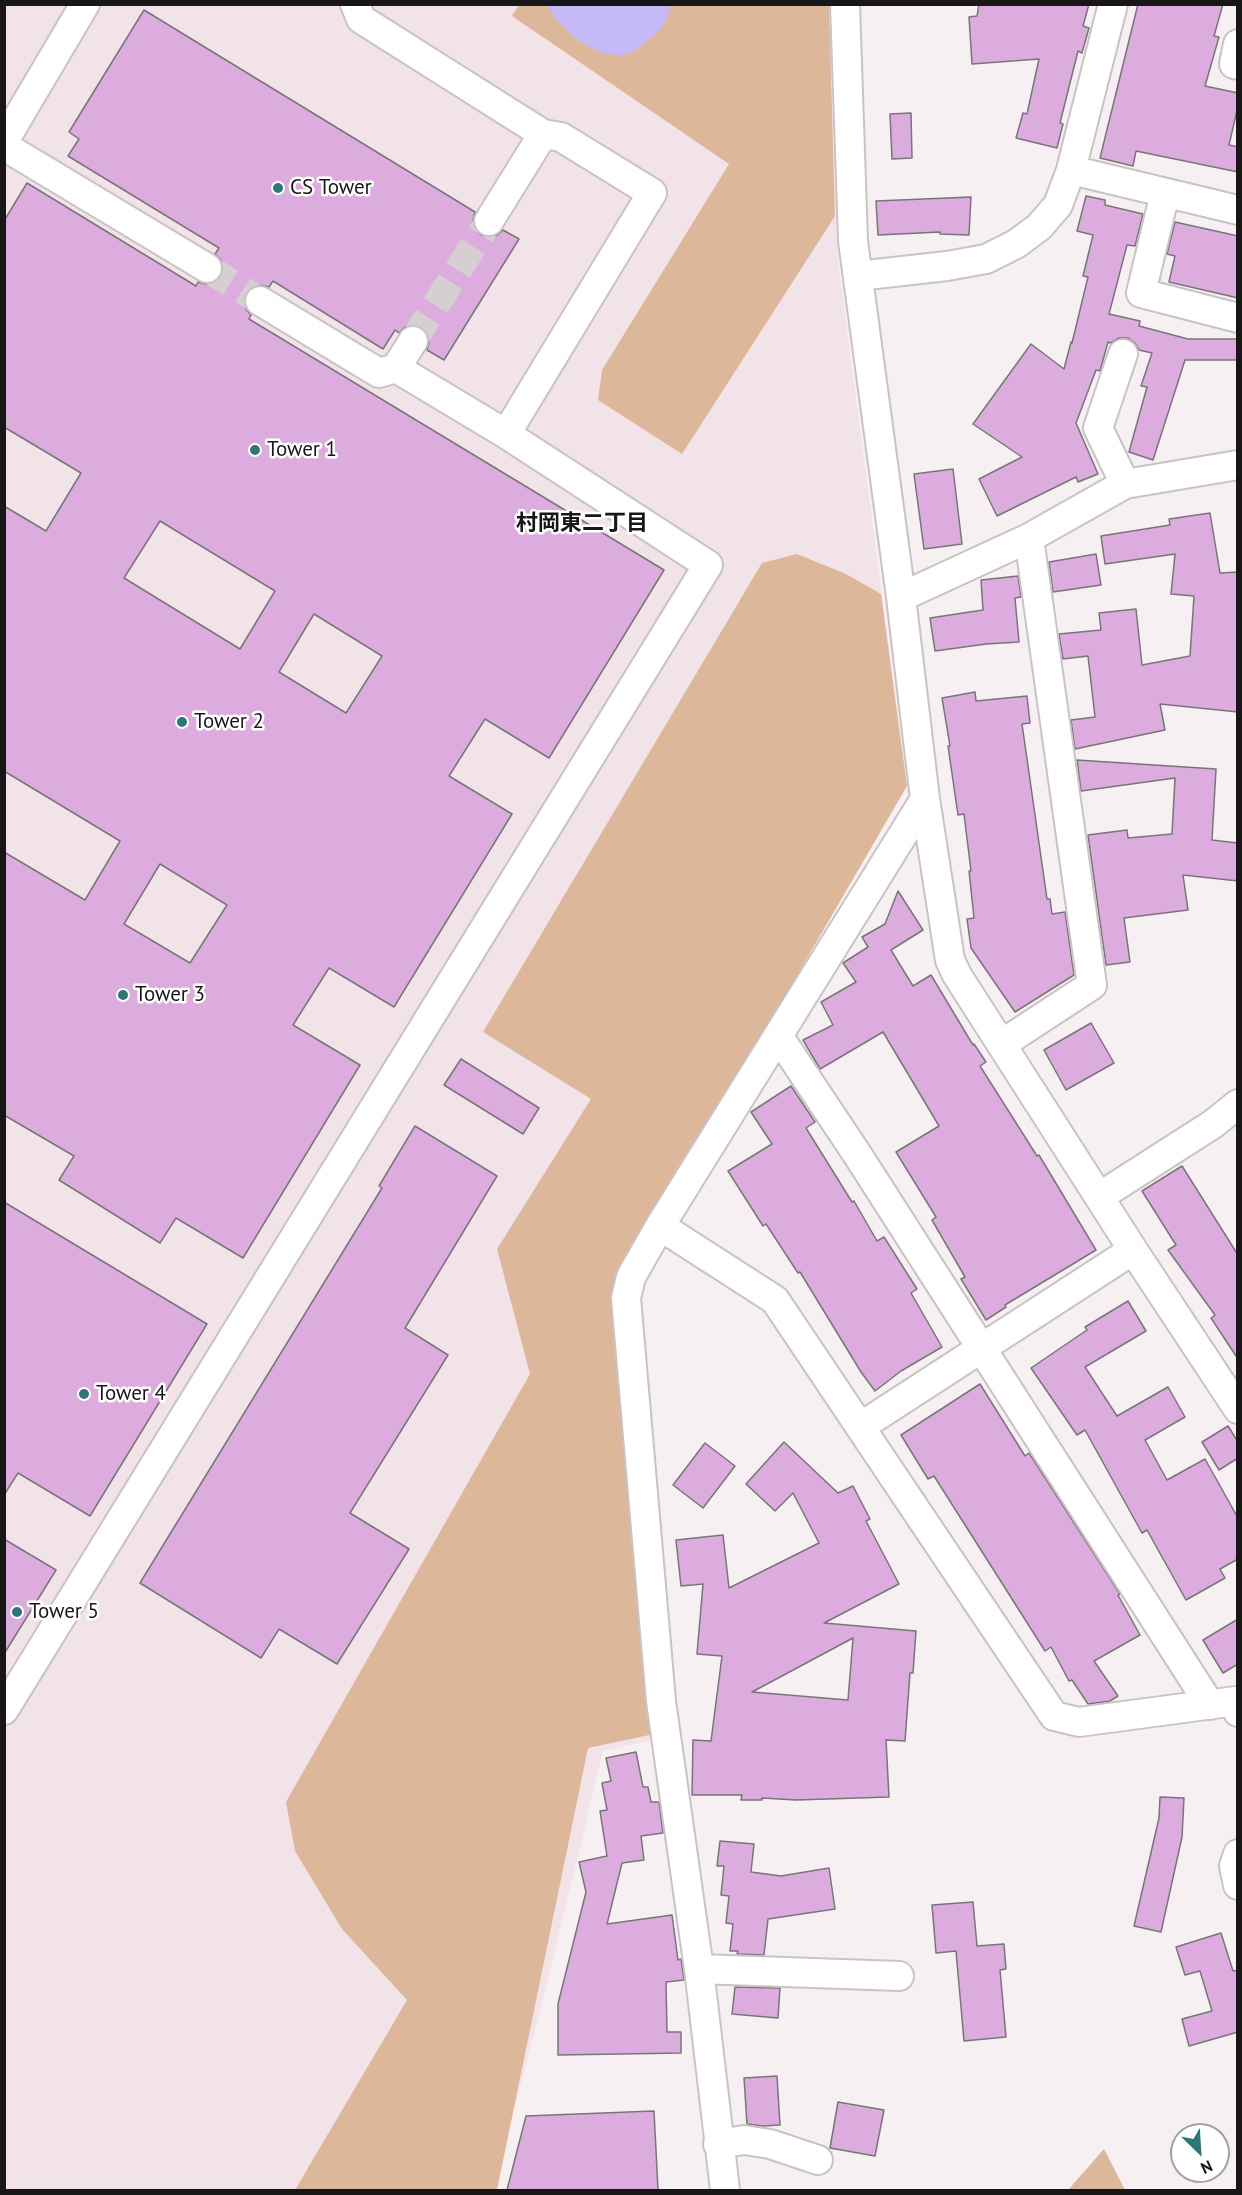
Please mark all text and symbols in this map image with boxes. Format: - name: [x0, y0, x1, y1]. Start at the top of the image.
- place label: CS Tower: [290, 175, 372, 201]
- marker: CS Tower: [271, 181, 285, 195]
- place label: Tower 1: [267, 437, 337, 463]
- marker: Tower 1: [248, 443, 262, 457]
- district label: 村岡東二丁目: [516, 511, 648, 537]
- place label: Tower 2: [194, 709, 264, 735]
- marker: Tower 2: [175, 715, 189, 729]
- place label: Tower 3: [135, 982, 205, 1008]
- marker: Tower 3: [116, 988, 130, 1002]
- place label: Tower 4: [96, 1381, 166, 1407]
- marker: Tower 4: [77, 1387, 91, 1401]
- place label: Tower 5: [29, 1599, 99, 1625]
- marker: Tower 5: [10, 1605, 24, 1619]
- north arrow: [1170, 2123, 1230, 2183]
- text: N: [1198, 2156, 1216, 2179]

